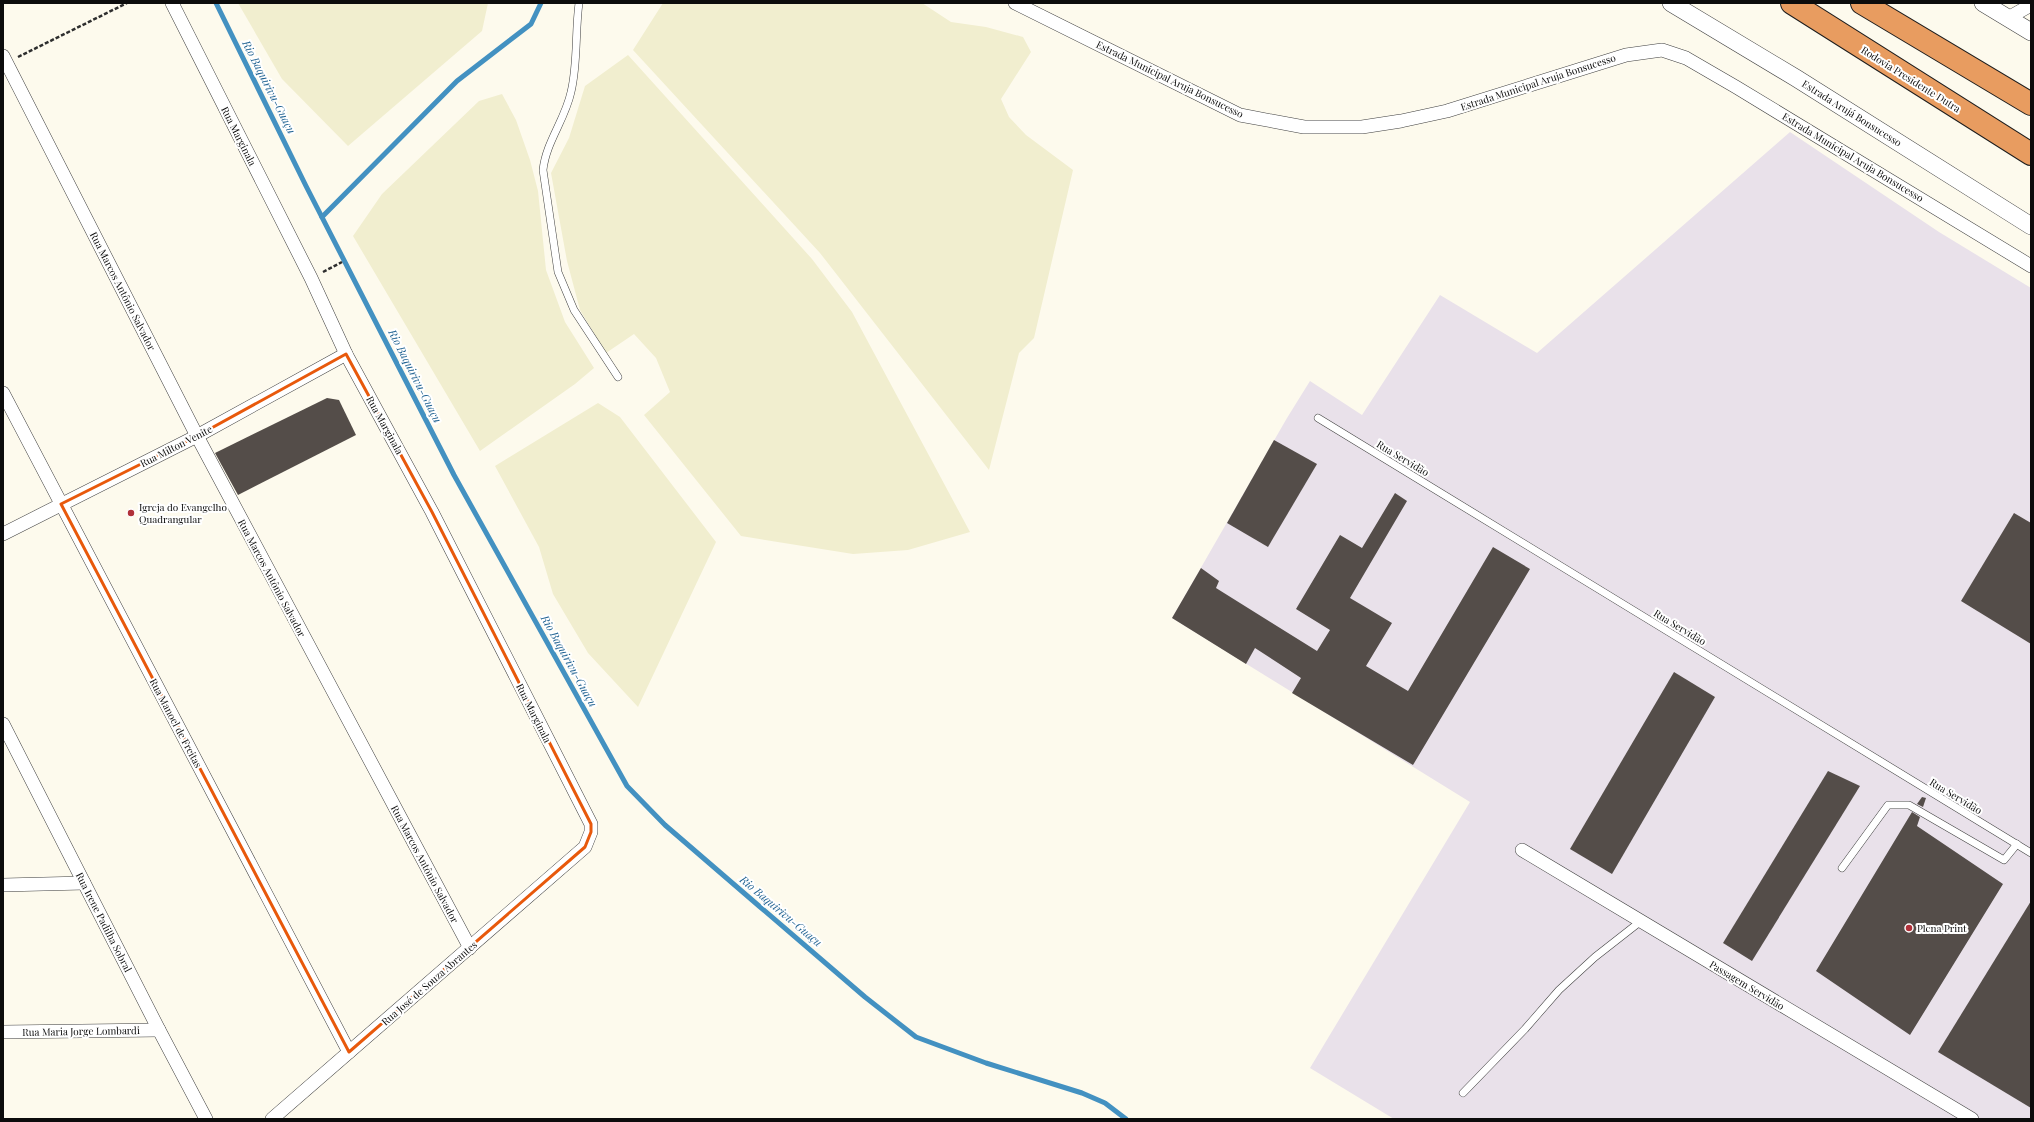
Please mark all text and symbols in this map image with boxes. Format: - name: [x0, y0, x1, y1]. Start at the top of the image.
- water label: Rio Baquirivu-Guaçu: [239, 37, 300, 136]
- street label: Estrada Municipal Aruja Bonsucesso: [1094, 37, 1247, 121]
- street label: Rodovia Presidente Dutra: [1859, 43, 1963, 115]
- street label: Estrada Municipal Aruja Bonsucesso: [1459, 50, 1618, 114]
- street label: Estrada Arujá Bonsucesso: [1799, 77, 1905, 150]
- street label: Rua Marginala: [218, 104, 260, 168]
- street label: Estrada Municipal Aruja Bonsucesso: [1780, 109, 1927, 205]
- street label: Rua Marcos Antônio Salvador: [87, 229, 159, 353]
- water label: Rio Baquirivu-Guaçu: [385, 326, 446, 425]
- street label: Rua Marginala: [363, 393, 407, 457]
- street label: Rua Milton Venite: [137, 422, 215, 470]
- street label: Rua Servidão: [1374, 437, 1432, 479]
- place label: Igreja do Evangelho Quadrangular: [139, 500, 227, 526]
- marker: Igreja do Evangelho Quadrangular: [126, 508, 136, 518]
- street label: Rua Marcos Antônio Salvador: [235, 517, 309, 640]
- street label: Rua Servidão: [1651, 606, 1709, 648]
- water label: Rio Baquirivu-Guaçu: [537, 611, 601, 709]
- street label: Rua Manoel de Freitas: [146, 676, 206, 770]
- street label: Rua Marginala: [513, 681, 555, 745]
- street label: Rua Servidão: [1927, 775, 1985, 817]
- street label: Rua Marcos Antônio Salvador: [388, 803, 462, 926]
- street label: Rua Irene Padilha Sobral: [73, 870, 135, 974]
- water label: Rio Baquirivu-Guaçu: [736, 871, 826, 949]
- place label: Plena Print: [1917, 921, 1967, 935]
- marker: Plena Print: [1904, 923, 1914, 933]
- street label: Rua José de Souza Abrantes: [378, 938, 480, 1028]
- street label: Passagem Servidão: [1707, 957, 1788, 1013]
- street label: Rua Maria Jorge Lombardi: [22, 1023, 140, 1039]

